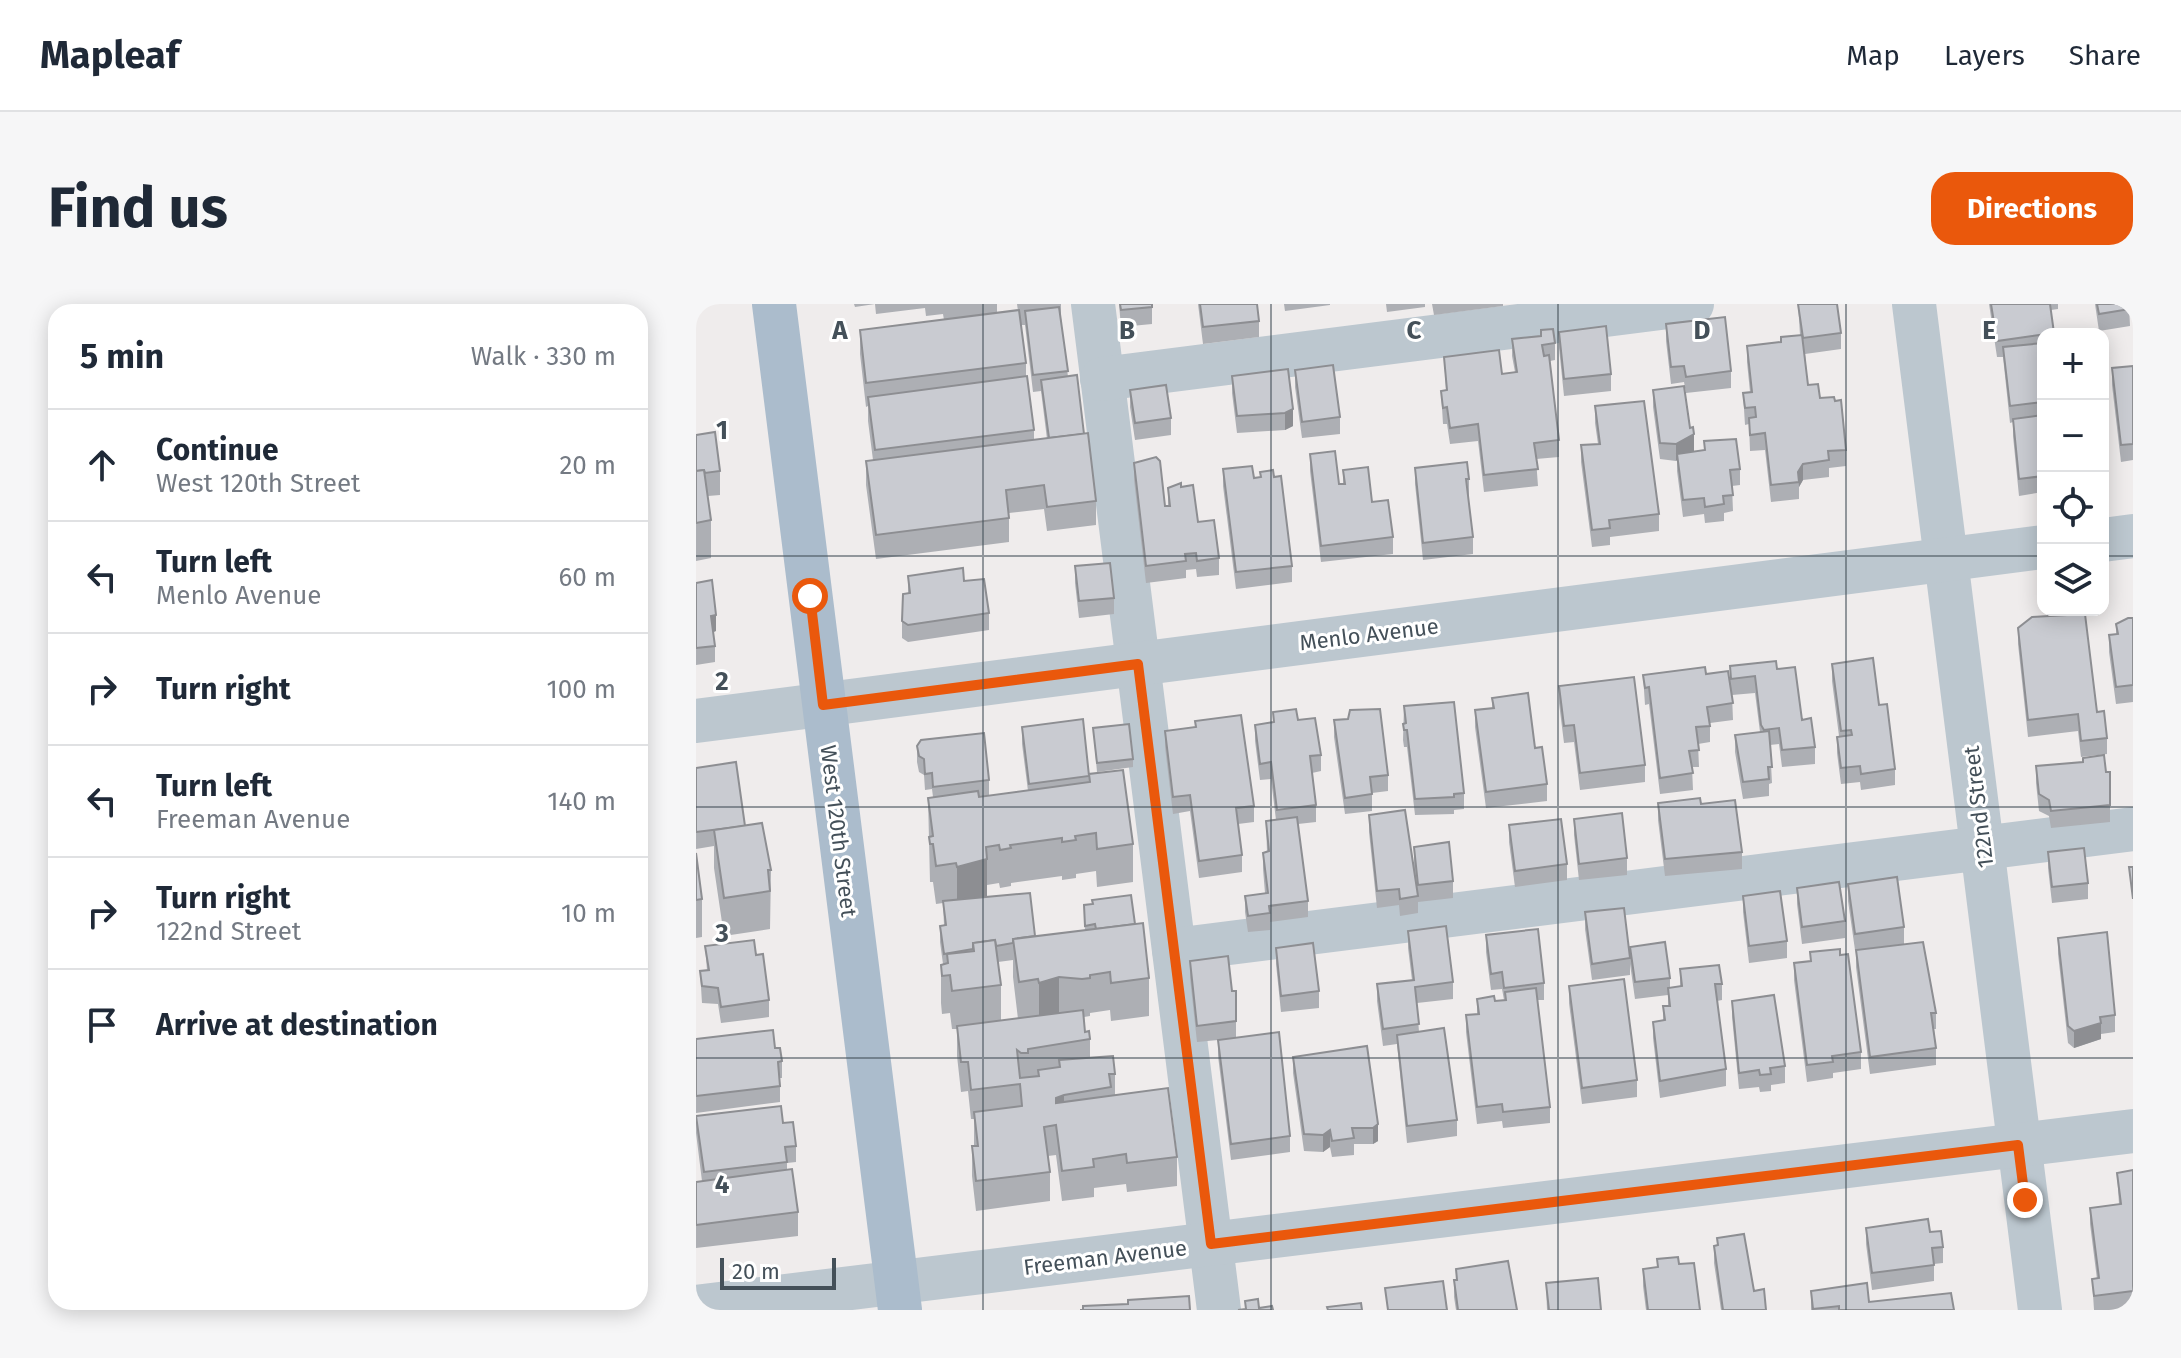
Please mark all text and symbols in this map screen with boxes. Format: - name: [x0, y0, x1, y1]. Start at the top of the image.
- text: Mapleaf: [40, 32, 179, 78]
- text: Map: [1846, 39, 1900, 72]
- text: Layers: [1944, 39, 2025, 72]
- text: Share: [2069, 39, 2141, 72]
- button: Directions: [1931, 172, 2133, 245]
- text: Find us: [48, 175, 228, 242]
- text: A: [831, 315, 848, 346]
- text: B: [1119, 315, 1135, 346]
- text: C: [1407, 315, 1422, 346]
- text: D: [1694, 315, 1711, 346]
- text: E: [1982, 315, 1996, 346]
- map controls: [2037, 328, 2109, 616]
- button: +: [2037, 328, 2109, 400]
- text: 5 min: [80, 336, 164, 377]
- text: Walk · 330 m: [471, 341, 616, 372]
- button: −: [2037, 400, 2109, 472]
- text: 1: [716, 415, 728, 446]
- text: Continue: [156, 432, 279, 468]
- icon: ahead: [80, 443, 124, 487]
- text: 20 m: [559, 450, 616, 481]
- text: West 120th Street: [156, 468, 361, 499]
- button: locate: [2037, 472, 2109, 544]
- text: Turn left: [156, 544, 272, 580]
- button: layers: [2037, 544, 2109, 616]
- icon: left: [80, 555, 124, 599]
- text: 60 m: [558, 562, 616, 593]
- route start: [792, 578, 828, 614]
- text: Menlo Avenue: [156, 580, 322, 611]
- street label: Menlo Avenue: [1298, 613, 1440, 656]
- text: 2: [715, 666, 729, 697]
- icon: right: [80, 667, 124, 711]
- text: Turn right: [156, 671, 291, 707]
- text: 100 m: [547, 674, 616, 705]
- street label: West 120th Street: [815, 744, 862, 919]
- street label: 122nd Street: [1958, 744, 1999, 870]
- text: Turn left: [156, 768, 272, 804]
- icon: left: [80, 779, 124, 823]
- text: 140 m: [547, 786, 616, 817]
- text: Freeman Avenue: [156, 804, 350, 835]
- text: Turn right: [156, 880, 291, 916]
- icon: right: [80, 891, 124, 935]
- text: 10 m: [561, 898, 616, 929]
- text: 122nd Street: [156, 916, 301, 947]
- text: 3: [714, 918, 729, 949]
- icon: arrive: [80, 1003, 124, 1047]
- text: Arrive at destination: [156, 1007, 438, 1043]
- text: 4: [715, 1169, 730, 1200]
- route end: [2007, 1182, 2043, 1218]
- street label: Freeman Avenue: [1022, 1234, 1188, 1281]
- scale bar: [720, 1254, 836, 1290]
- text: 20 m: [732, 1258, 780, 1285]

